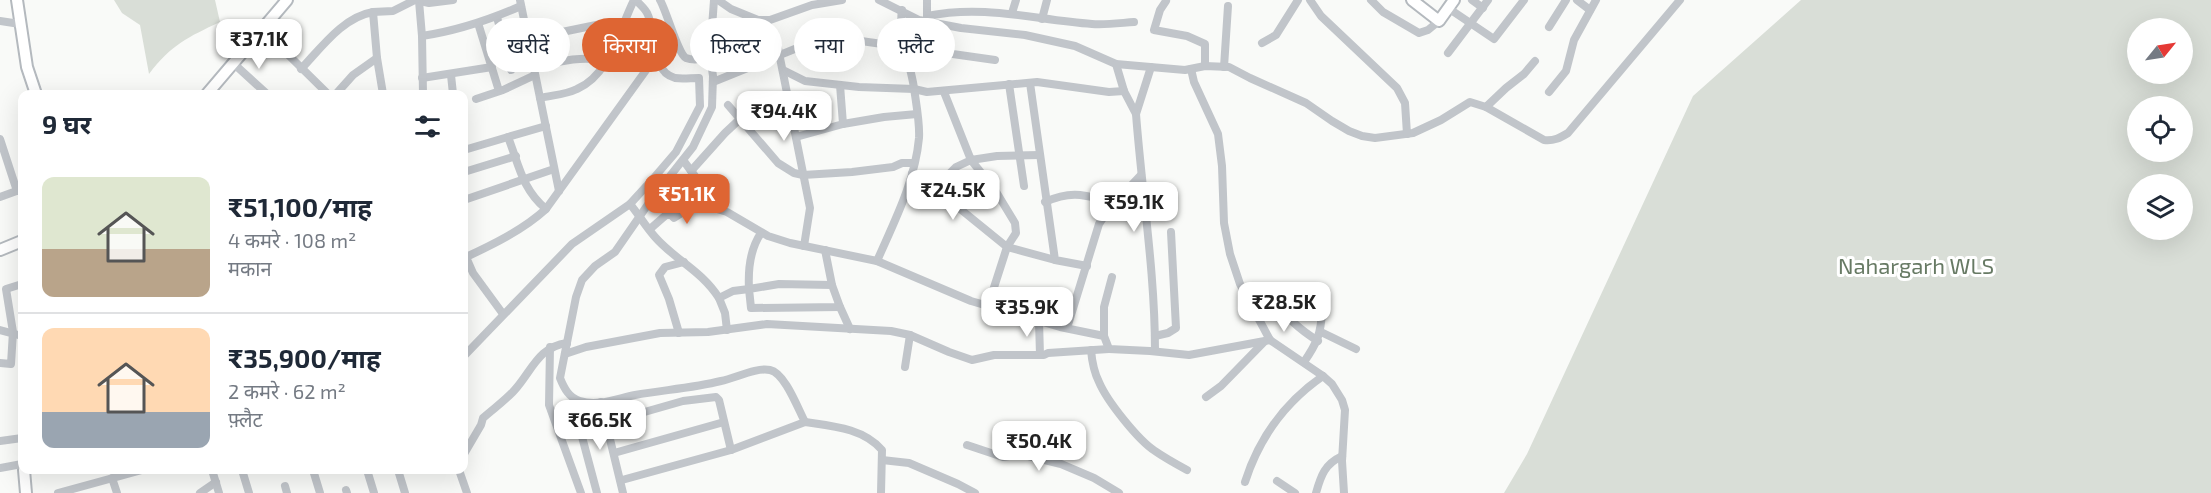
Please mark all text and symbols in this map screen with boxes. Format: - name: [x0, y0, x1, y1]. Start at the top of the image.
- chip: खरीदें: [486, 18, 570, 72]
- chip: किराया: [582, 18, 678, 72]
- chip: फ़िल्टर: [690, 18, 782, 72]
- chip: नया: [794, 18, 865, 72]
- chip: फ़्लैट: [877, 18, 955, 72]
- north arrow: [2127, 18, 2193, 84]
- map controls: [2127, 18, 2193, 240]
- pin: ₹37.1K: [210, 19, 308, 70]
- text: ₹37.1K: [230, 26, 288, 50]
- pin: ₹94.4K: [735, 91, 833, 142]
- button: locate: [2127, 96, 2193, 162]
- text: ₹94.4K: [751, 98, 817, 122]
- text: 9 घर: [42, 108, 91, 139]
- icon: filters: [411, 110, 444, 143]
- pin: ₹24.5K: [904, 170, 1002, 221]
- pin: ₹51.1K: [638, 174, 736, 225]
- button: layers: [2127, 174, 2193, 240]
- text: ₹24.5K: [921, 177, 985, 201]
- text: ₹51.1K: [659, 181, 715, 205]
- pin: ₹59.1K: [1085, 182, 1183, 233]
- text: ₹59.1K: [1104, 189, 1164, 213]
- text: ₹51,100/माह: [228, 191, 372, 222]
- icon: home: [90, 201, 162, 273]
- text: 4 कमरे · 108 m²: [228, 228, 356, 252]
- park label: Nahargarh WLS: [1838, 252, 1994, 278]
- text: मकान: [228, 256, 272, 280]
- pin: ₹28.5K: [1235, 282, 1333, 333]
- pin: ₹35.9K: [978, 287, 1076, 338]
- text: ₹28.5K: [1252, 289, 1316, 313]
- text: ₹35.9K: [995, 294, 1059, 318]
- text: ₹35,900/माह: [228, 342, 381, 373]
- icon: home: [90, 352, 162, 424]
- text: 2 कमरे · 62 m²: [228, 379, 346, 403]
- pin: ₹66.5K: [551, 400, 649, 451]
- text: फ़्लैट: [228, 407, 263, 431]
- text: ₹66.5K: [568, 407, 632, 431]
- pin: ₹50.4K: [990, 421, 1088, 472]
- text: ₹50.4K: [1006, 428, 1072, 452]

